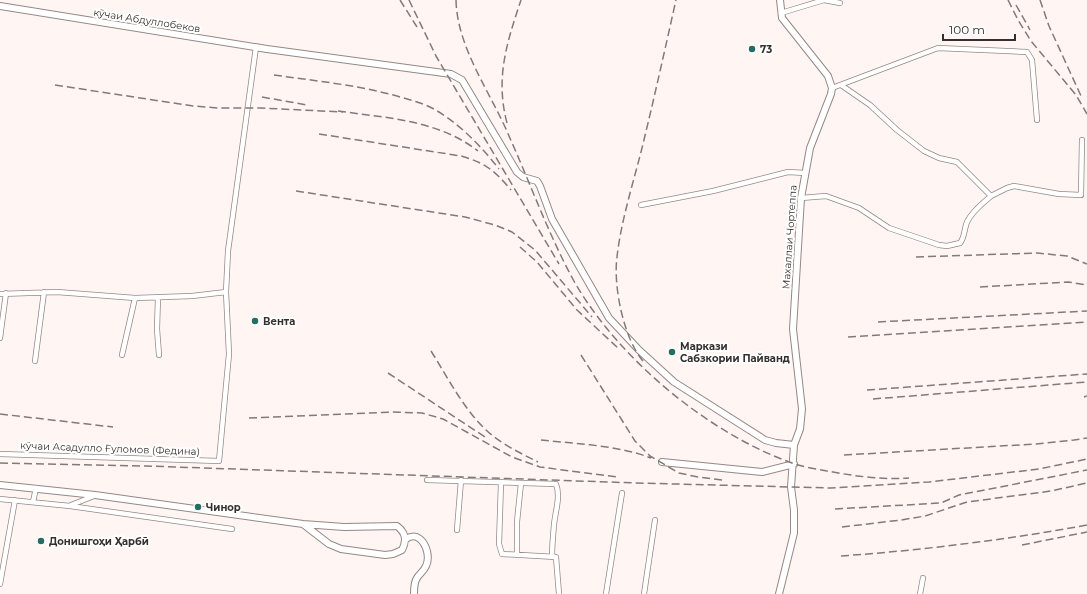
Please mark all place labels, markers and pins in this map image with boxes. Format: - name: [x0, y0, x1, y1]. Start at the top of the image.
- place label: 73: [760, 43, 772, 56]
- marker: 73: [747, 44, 757, 54]
- place label: Вента: [263, 315, 295, 328]
- marker: Вента: [250, 316, 260, 326]
- place label: Маркази Сабзкории Пайванд: [680, 340, 790, 365]
- marker: Маркази Сабзкории Пайванд: [667, 347, 677, 357]
- place label: Чинор: [206, 501, 241, 514]
- marker: Чинор: [193, 502, 203, 512]
- place label: Донишгоҳи Ҳарбӣ: [49, 535, 149, 548]
- marker: Донишгоҳи Ҳарбӣ: [36, 536, 46, 546]

